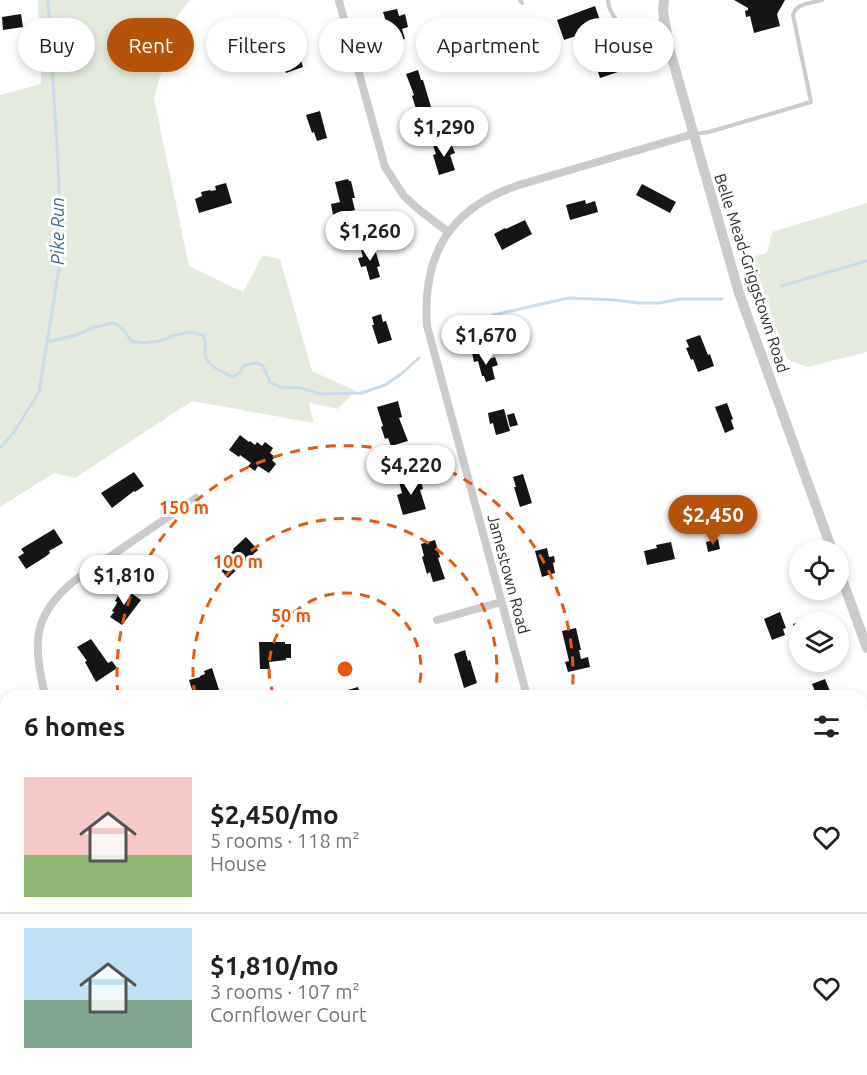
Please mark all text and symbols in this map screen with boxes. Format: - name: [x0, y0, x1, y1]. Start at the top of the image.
- chip: Buy: [18, 18, 95, 72]
- chip: Rent: [107, 18, 194, 72]
- chip: Filters: [206, 18, 307, 72]
- chip: New: [319, 18, 404, 72]
- chip: Apartment: [416, 18, 561, 72]
- chip: House: [573, 18, 674, 72]
- pin: $1,290: [395, 107, 493, 158]
- text: $1,290: [413, 115, 475, 138]
- street label: Belle Mead-Griggstown Road: [711, 171, 793, 375]
- water label: Pike Run: [47, 197, 67, 265]
- pin: $1,260: [321, 211, 419, 262]
- text: $1,260: [339, 219, 401, 242]
- pin: $1,670: [437, 315, 535, 366]
- text: $1,670: [455, 323, 517, 346]
- pin: $4,220: [362, 445, 460, 496]
- text: $4,220: [380, 453, 442, 476]
- pin: $2,450: [664, 495, 762, 546]
- text: 150 m: [159, 497, 209, 517]
- text: $2,450: [682, 503, 744, 526]
- street label: Jamestown Road: [484, 512, 534, 636]
- map controls: [789, 540, 849, 672]
- button: locate: [789, 540, 849, 600]
- text: 100 m: [213, 551, 263, 571]
- pin: $1,810: [75, 555, 173, 606]
- text: $1,810: [93, 563, 155, 586]
- text: 50 m: [271, 605, 311, 625]
- button: layers: [789, 612, 849, 672]
- centre of rings: [335, 659, 355, 679]
- icon: filters: [810, 710, 843, 743]
- text: 6 homes: [24, 712, 125, 741]
- text: $2,450/mo: [210, 800, 339, 829]
- icon: home: [72, 801, 144, 873]
- icon: heart: [810, 821, 843, 854]
- text: 5 rooms · 118 m²: [210, 829, 360, 852]
- text: House: [210, 852, 267, 875]
- text: $1,810/mo: [210, 951, 339, 980]
- icon: home: [72, 952, 144, 1024]
- icon: heart: [810, 972, 843, 1005]
- text: 3 rooms · 107 m²: [210, 980, 360, 1003]
- text: Cornflower Court: [210, 1003, 367, 1026]

